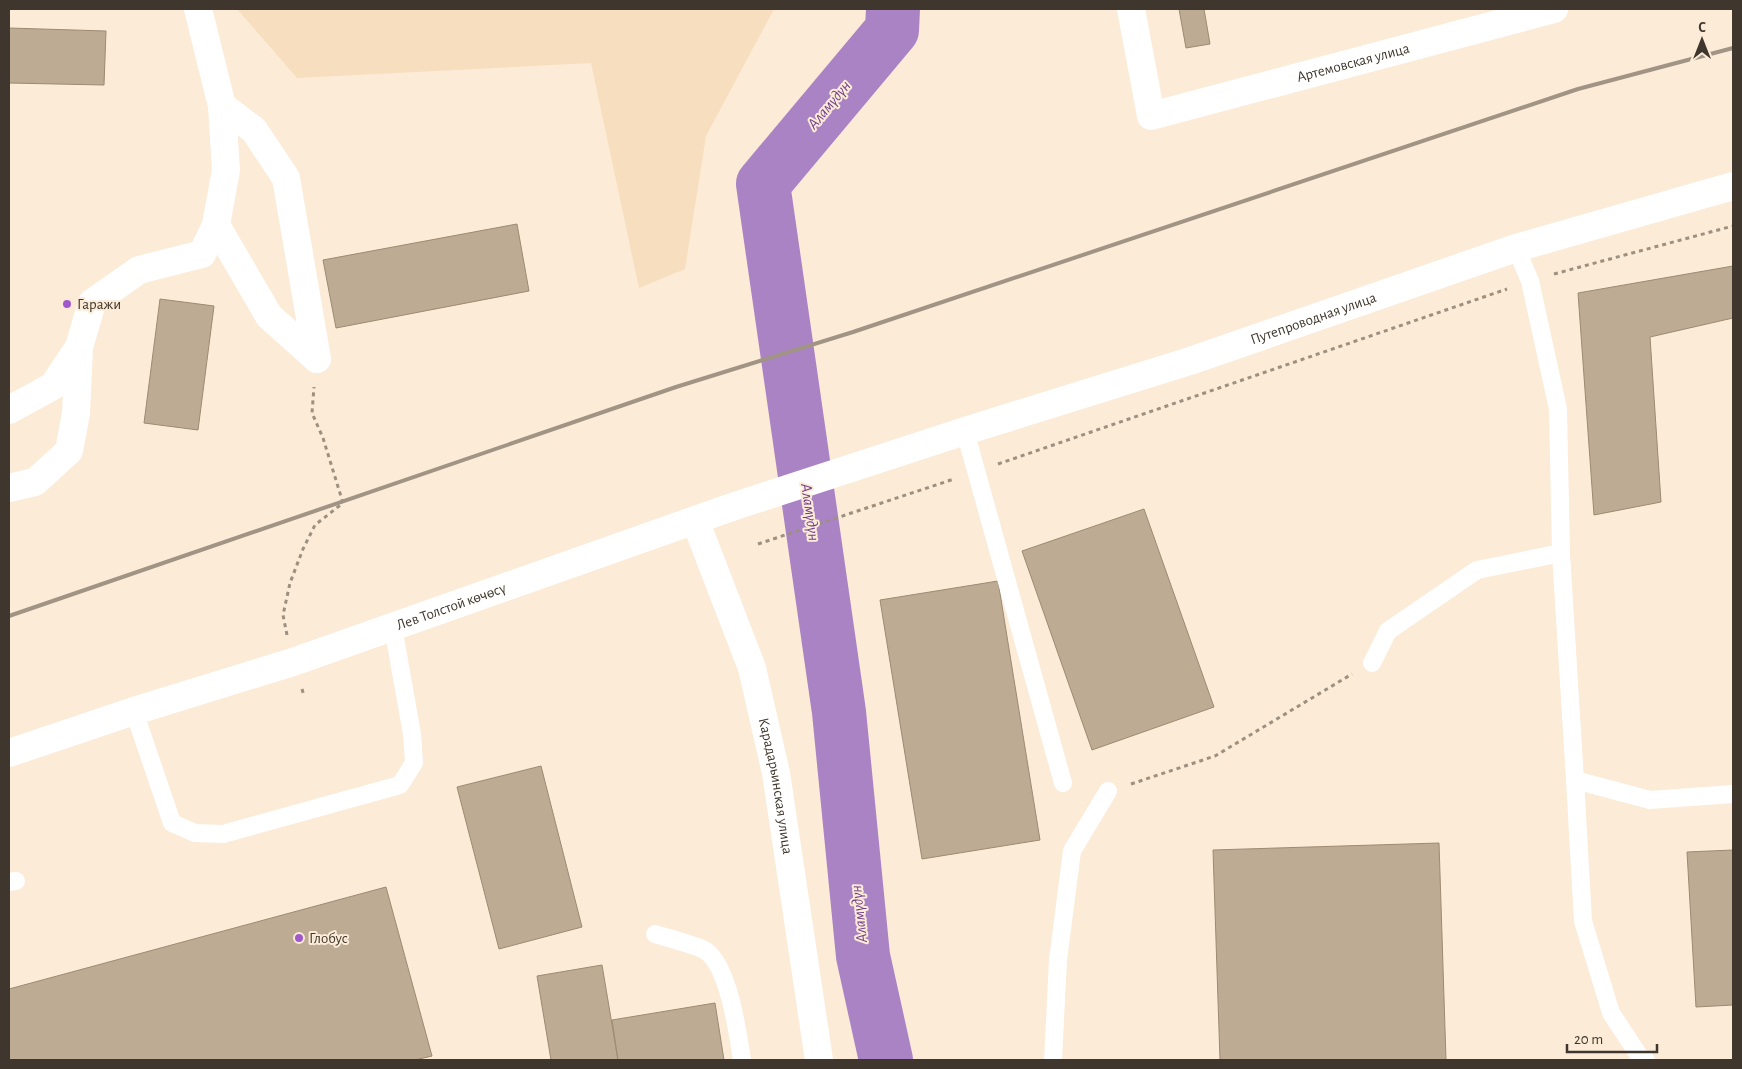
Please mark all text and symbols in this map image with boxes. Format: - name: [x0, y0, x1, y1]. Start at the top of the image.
- north arrow: [1677, 15, 1727, 65]
- text: С: [1698, 21, 1706, 35]
- street label: Артемовская улица: [1295, 40, 1411, 84]
- water label: Аламүдүн: [804, 78, 854, 134]
- street label: Путепроводная улица: [1248, 289, 1378, 347]
- place label: Гаражи: [77, 297, 121, 312]
- marker: Гаражи: [61, 298, 73, 310]
- water label: Аламүдүн: [797, 481, 822, 542]
- street label: Лев Толстой көчөсү: [394, 580, 509, 632]
- street label: Карадарьинская улица: [756, 716, 796, 855]
- water label: Аламүдүн: [848, 884, 871, 945]
- place label: Глобус: [309, 931, 348, 946]
- marker: Глобус: [293, 932, 305, 944]
- scale bar: [1567, 1022, 1657, 1054]
- text: 20 m: [1574, 1032, 1603, 1047]

